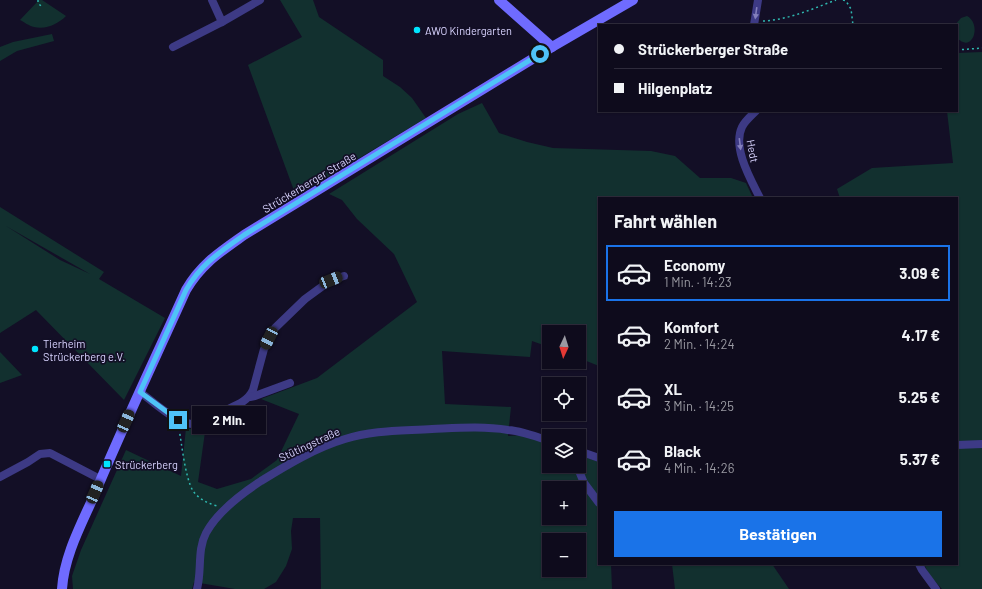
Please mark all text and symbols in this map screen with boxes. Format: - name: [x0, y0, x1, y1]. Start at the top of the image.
- one-way arrow: [753, 6, 759, 19]
- place label: AWO Kindergarten: [425, 24, 512, 37]
- marker: AWO Kindergarten: [412, 25, 422, 35]
- text: Strückerberger Straße: [638, 40, 788, 58]
- route start: [531, 45, 549, 63]
- text: Hilgenplatz: [638, 79, 712, 97]
- one-way arrow: [737, 138, 743, 150]
- street label: Hedt: [744, 138, 762, 164]
- street label: Strückerberger Straße: [260, 149, 358, 215]
- text: Fahrt wählen: [614, 210, 717, 232]
- icon: car: [616, 255, 652, 291]
- text: Economy: [664, 256, 725, 274]
- text: 3.09 €: [899, 264, 940, 282]
- car: [318, 270, 344, 290]
- text: 1 Min. · 14:23: [664, 274, 732, 290]
- icon: car: [616, 317, 652, 353]
- text: Komfort: [664, 318, 719, 336]
- car: [258, 325, 280, 351]
- north arrow: [542, 325, 586, 369]
- map controls: [542, 325, 586, 577]
- text: 4.17 €: [902, 326, 940, 344]
- text: 2 Min. · 14:24: [664, 336, 735, 352]
- place label: Tierheim Strückerberg e.V.: [43, 337, 125, 363]
- marker: Tierheim Strückerberg e.V.: [30, 344, 40, 354]
- button: locate: [542, 377, 586, 421]
- icon: car: [616, 379, 652, 415]
- text: XL: [664, 380, 682, 398]
- text: 5.25 €: [899, 388, 940, 406]
- text: 3 Min. · 14:25: [664, 398, 734, 414]
- callout: 2 Min.: [192, 406, 266, 434]
- car: [116, 408, 136, 434]
- route end: [169, 411, 187, 429]
- text: 2 Min.: [212, 412, 246, 428]
- street label: Stütingstraße: [276, 424, 342, 464]
- button: layers: [542, 429, 586, 473]
- icon: car: [616, 441, 652, 477]
- text: Black: [664, 442, 701, 460]
- text: 5.37 €: [900, 450, 940, 468]
- place label: Strückerberg: [115, 458, 178, 471]
- marker: Strückerberg: [102, 459, 112, 469]
- text: 4 Min. · 14:26: [664, 460, 734, 476]
- car: [85, 479, 105, 505]
- button: +: [542, 481, 586, 525]
- button: Bestätigen: [614, 511, 942, 557]
- button: −: [542, 533, 586, 577]

